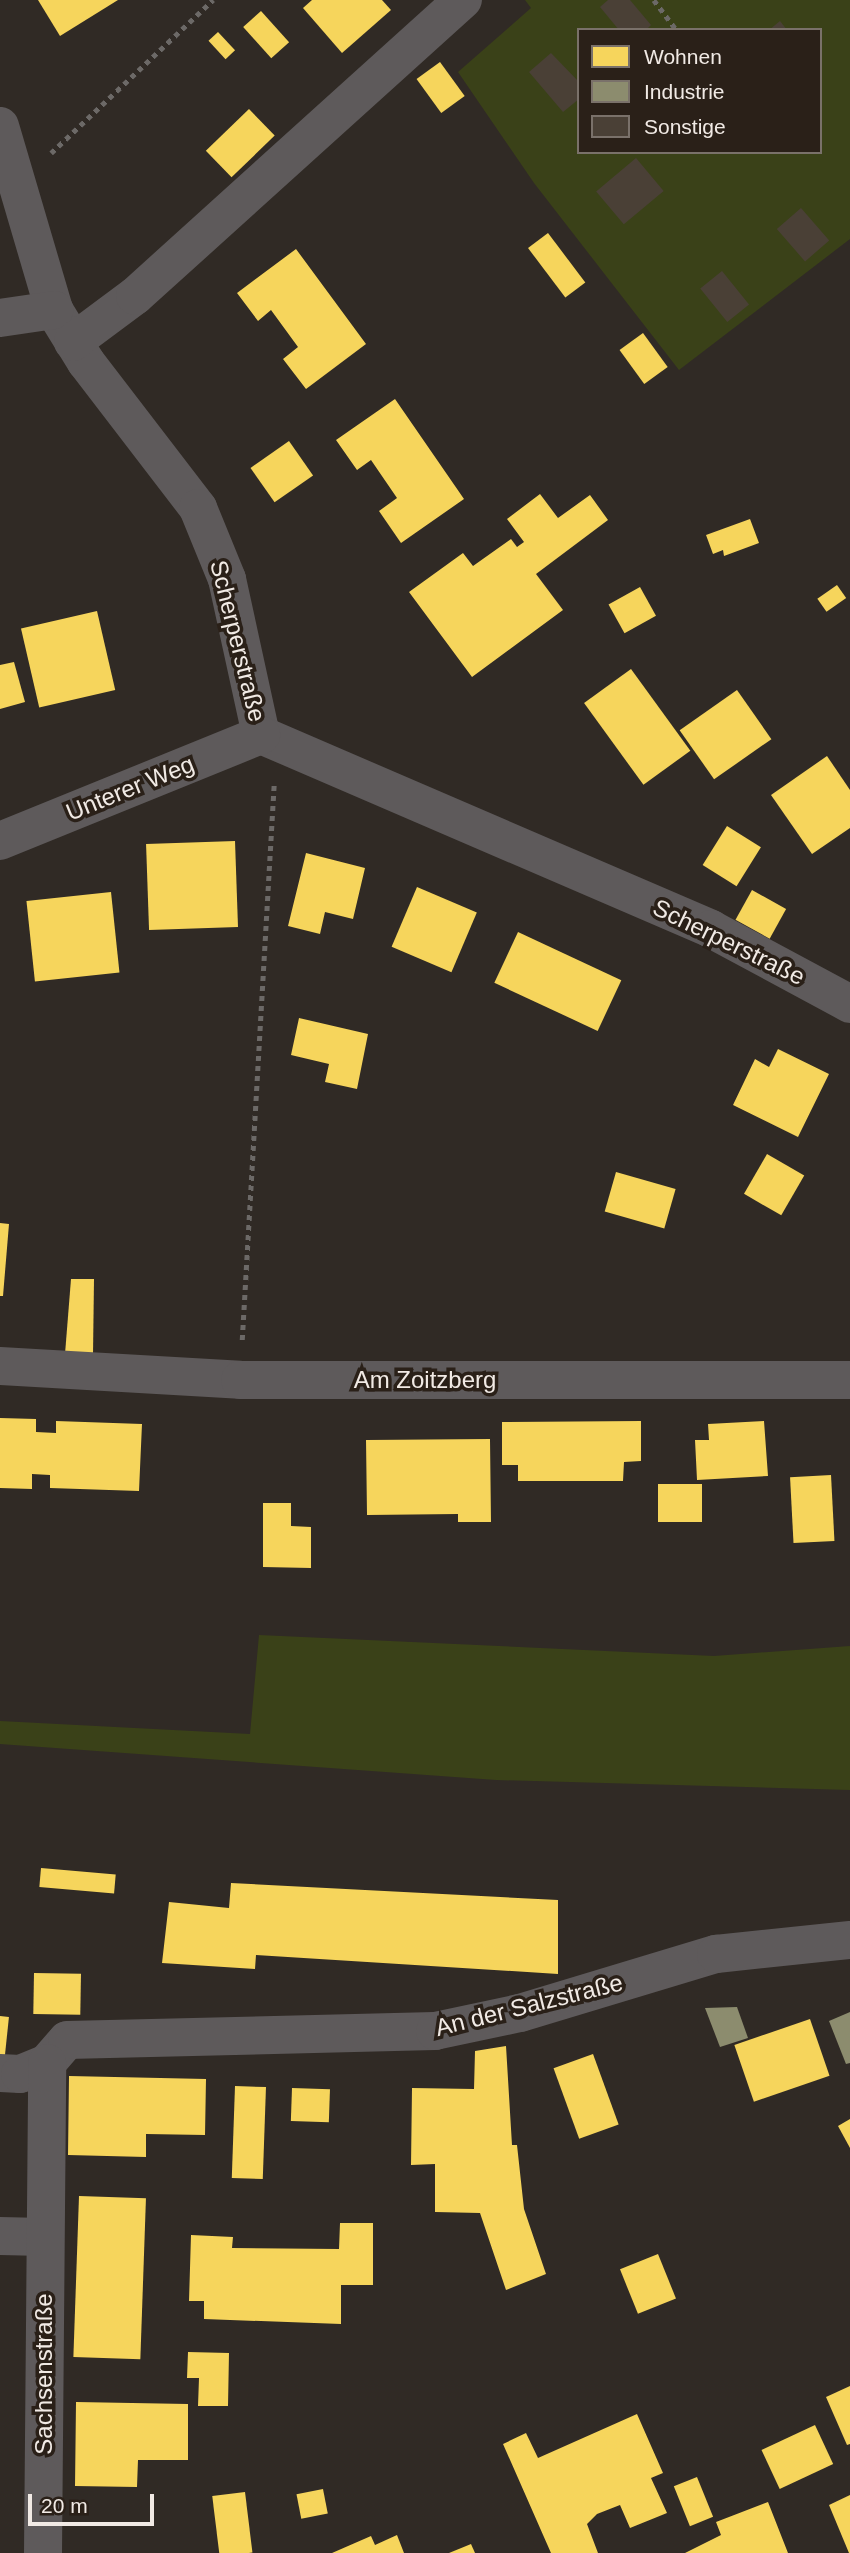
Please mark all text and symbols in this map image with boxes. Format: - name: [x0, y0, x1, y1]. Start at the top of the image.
- legend: [577, 28, 822, 154]
- text: Wohnen: [644, 45, 722, 68]
- text: Industrie: [644, 80, 725, 103]
- text: Sonstige: [644, 115, 726, 138]
- street label: Scherperstraße: [204, 557, 272, 725]
- street label: Unterer Weg: [62, 749, 198, 827]
- street label: Scherperstraße: [648, 893, 810, 991]
- street label: Am Zoitzberg: [354, 1366, 496, 1394]
- street label: An der Salzstraße: [432, 1968, 626, 2042]
- street label: Sachsenstraße: [30, 2293, 58, 2455]
- scale bar: [32, 2480, 158, 2524]
- text: 20 m: [41, 2494, 88, 2517]

